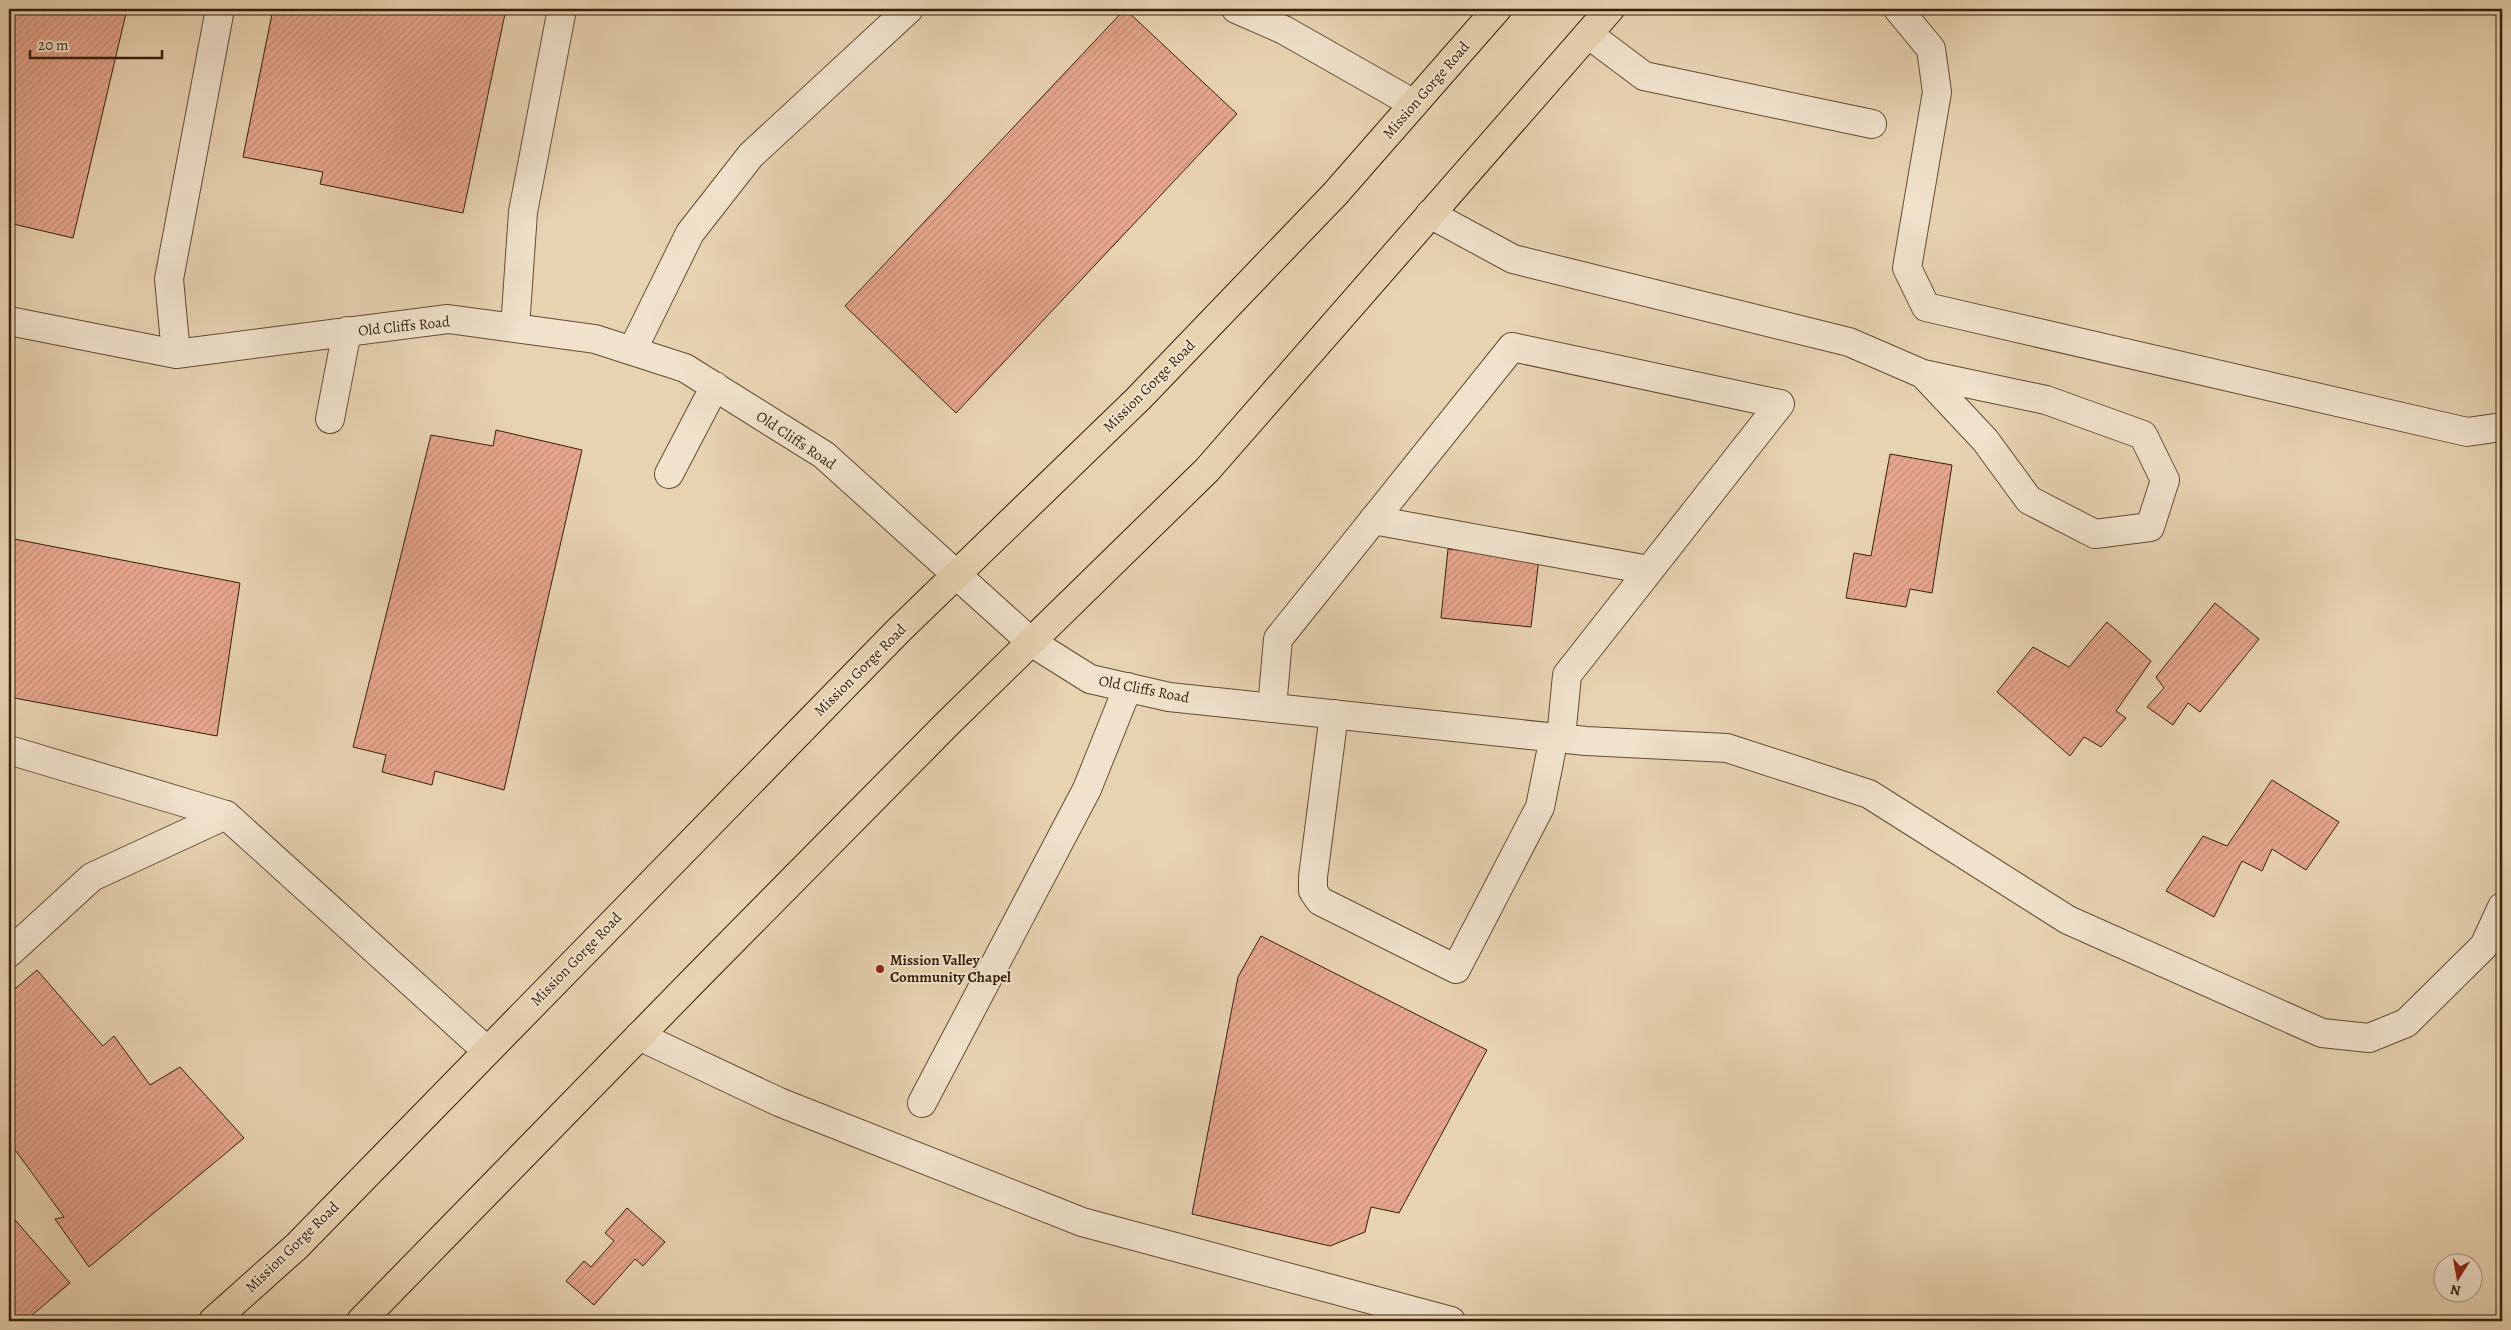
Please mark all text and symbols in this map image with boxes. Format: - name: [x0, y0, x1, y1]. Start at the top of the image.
- scale bar: [30, 28, 162, 60]
- text: 20 m: [38, 35, 69, 55]
- street label: Mission Gorge Road: [1378, 36, 1475, 143]
- street label: Old Cliffs Road: [357, 311, 452, 341]
- street label: Mission Gorge Road: [1098, 335, 1200, 437]
- street label: Old Cliffs Road: [752, 406, 841, 475]
- street label: Mission Gorge Road: [809, 619, 911, 721]
- street label: Old Cliffs Road: [1097, 670, 1192, 708]
- street label: Mission Gorge Road: [526, 907, 627, 1010]
- place label: Mission Valley Community Chapel: [890, 950, 1011, 987]
- marker: Mission Valley Community Chapel: [874, 963, 886, 975]
- street label: Mission Gorge Road: [241, 1196, 344, 1297]
- north arrow: [2434, 1252, 2484, 1302]
- text: N: [2449, 1280, 2462, 1301]

